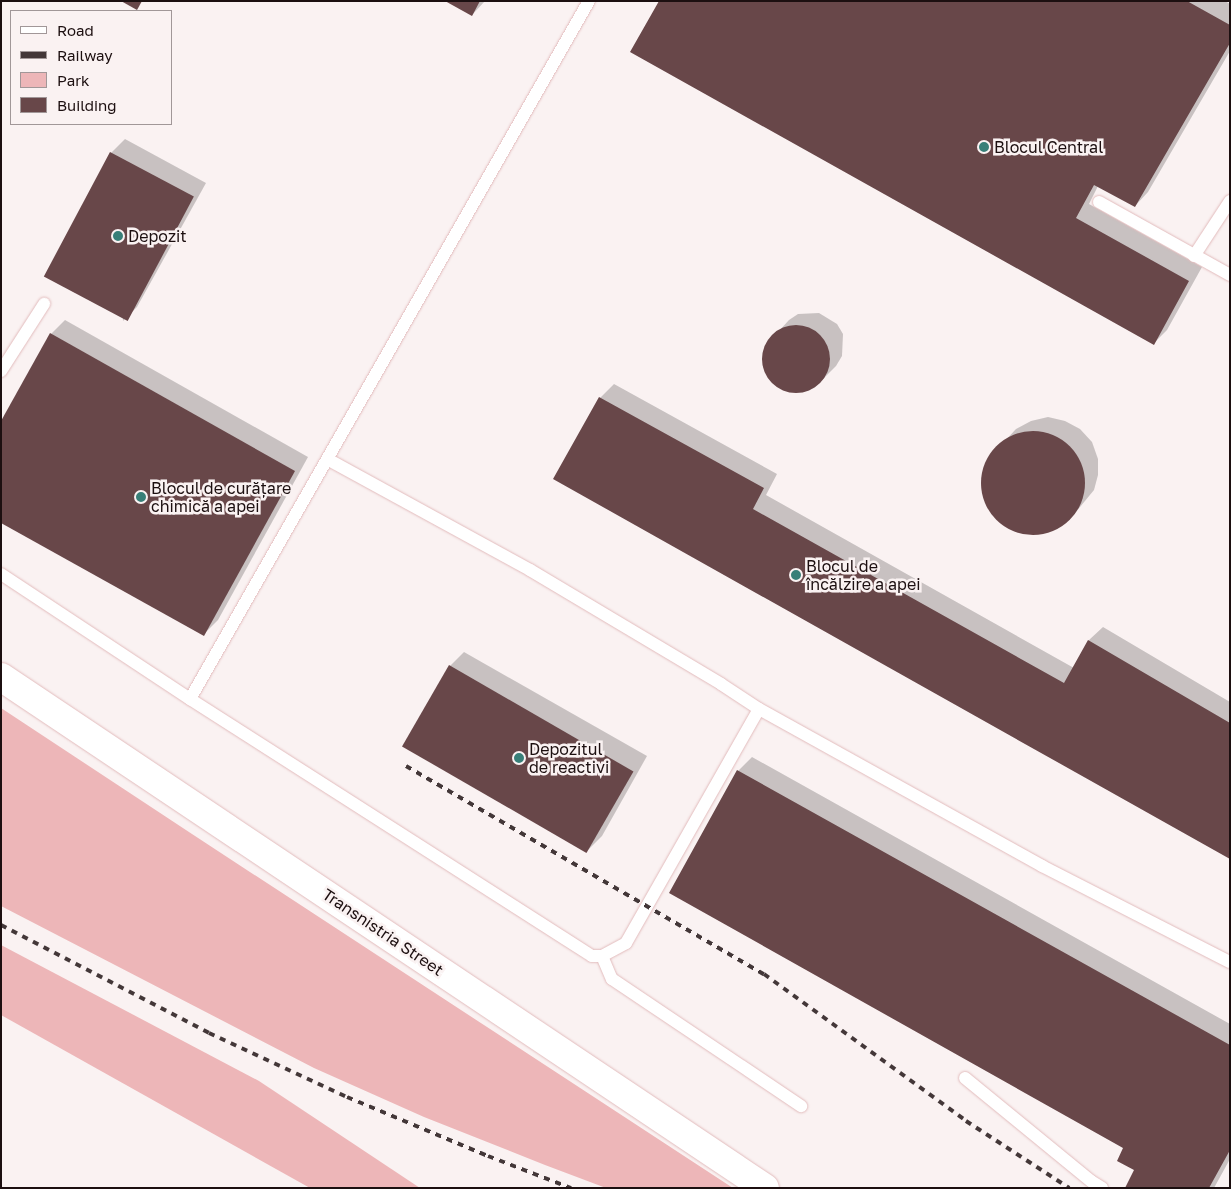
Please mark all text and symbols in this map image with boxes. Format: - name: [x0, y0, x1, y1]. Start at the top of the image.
- legend: [10, 10, 172, 125]
- text: Road: [57, 21, 94, 39]
- text: Railway: [57, 46, 113, 64]
- text: Park: [57, 71, 89, 89]
- text: Building: [57, 96, 117, 114]
- place label: Blocul Central: [994, 137, 1103, 157]
- marker: Blocul Central: [978, 141, 990, 153]
- place label: Depozit: [128, 226, 187, 246]
- marker: Depozit: [112, 230, 124, 242]
- place label: Blocul de curățare chimică a apei: [151, 478, 291, 516]
- marker: Blocul de curățare chimică a apei: [135, 491, 147, 503]
- place label: Blocul de încălzire a apei: [806, 556, 920, 594]
- marker: Blocul de încălzire a apei: [790, 569, 802, 581]
- place label: Depozitul de reaсtivi: [529, 739, 609, 777]
- marker: Depozitul de reaсtivi: [513, 752, 525, 764]
- street label: Transnistria Street: [319, 884, 447, 980]

